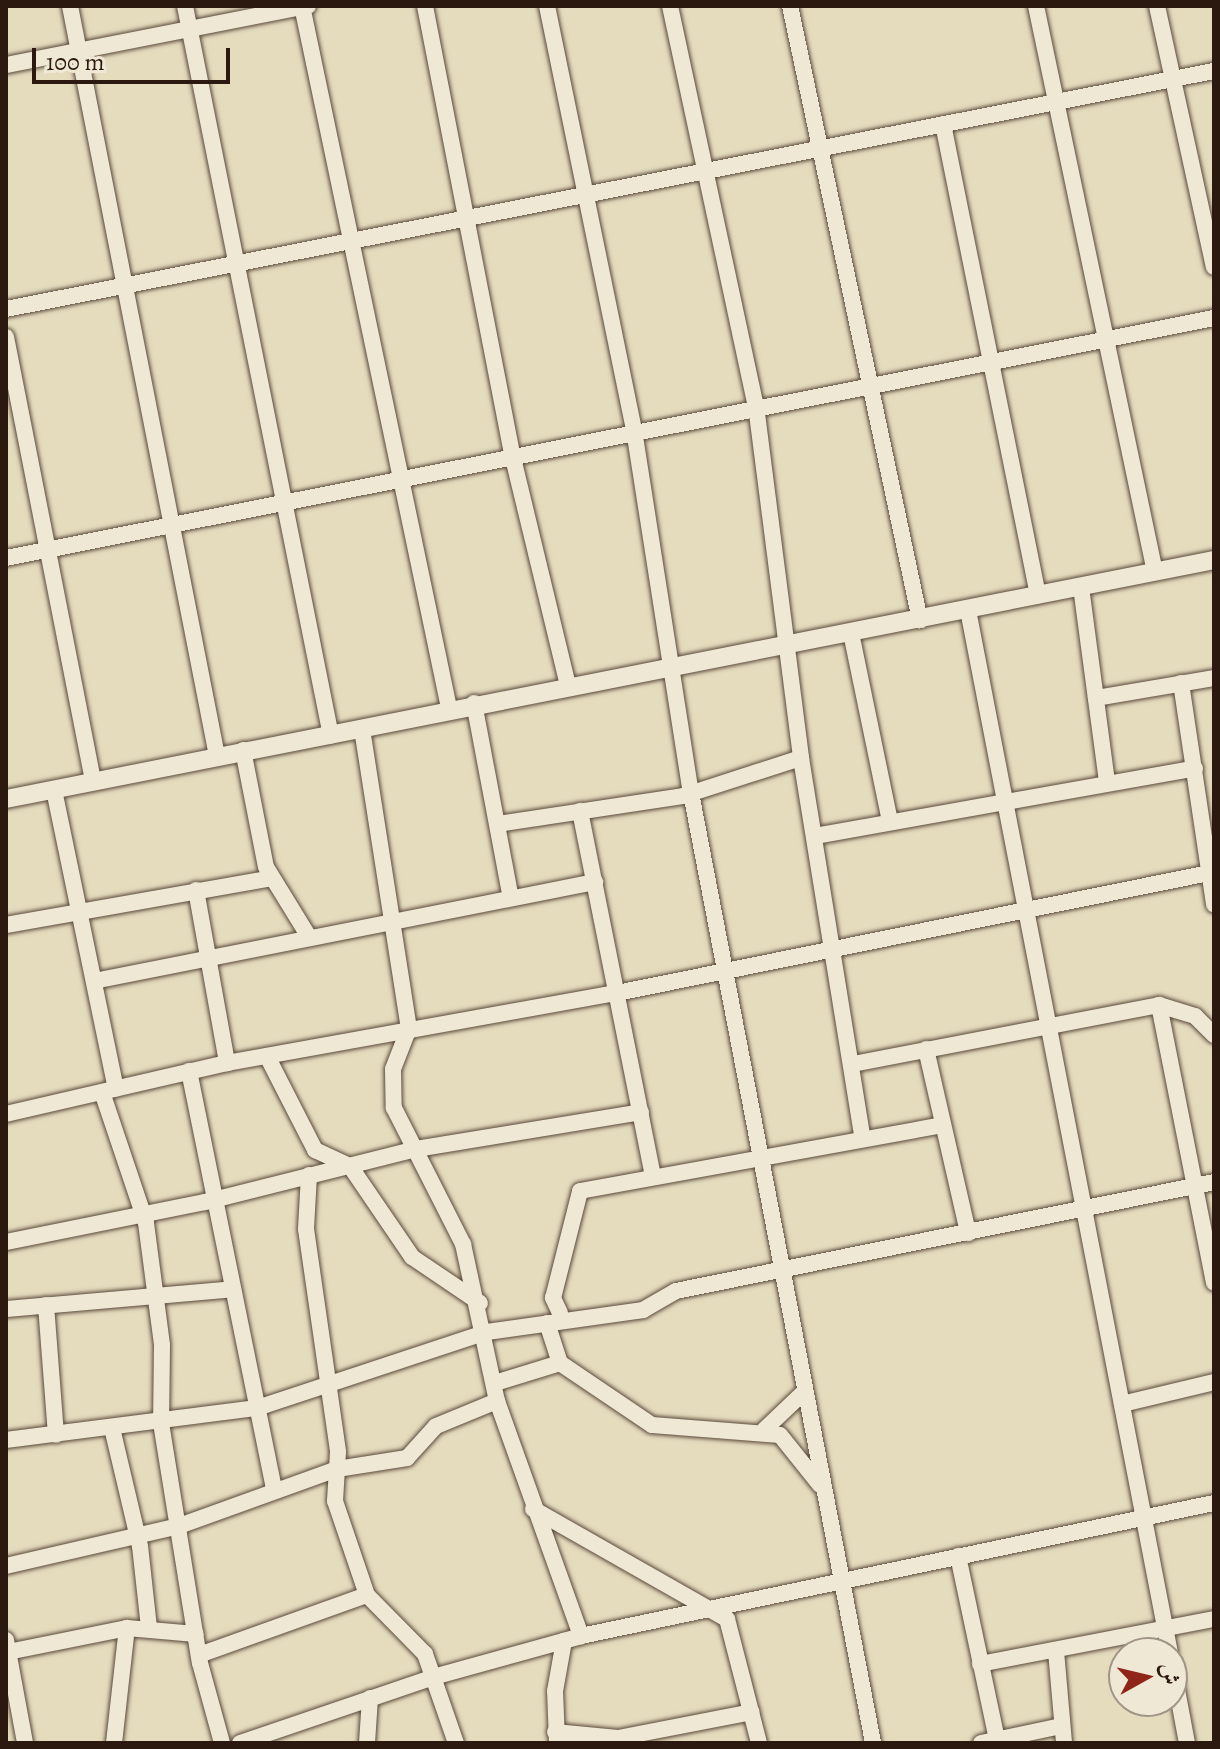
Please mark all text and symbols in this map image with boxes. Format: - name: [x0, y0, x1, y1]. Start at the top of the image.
- scale bar: [36, 32, 234, 82]
- text: 100 m: [46, 46, 105, 78]
- north arrow: [1108, 1637, 1188, 1717]
- text: ش: [1153, 1661, 1186, 1687]

